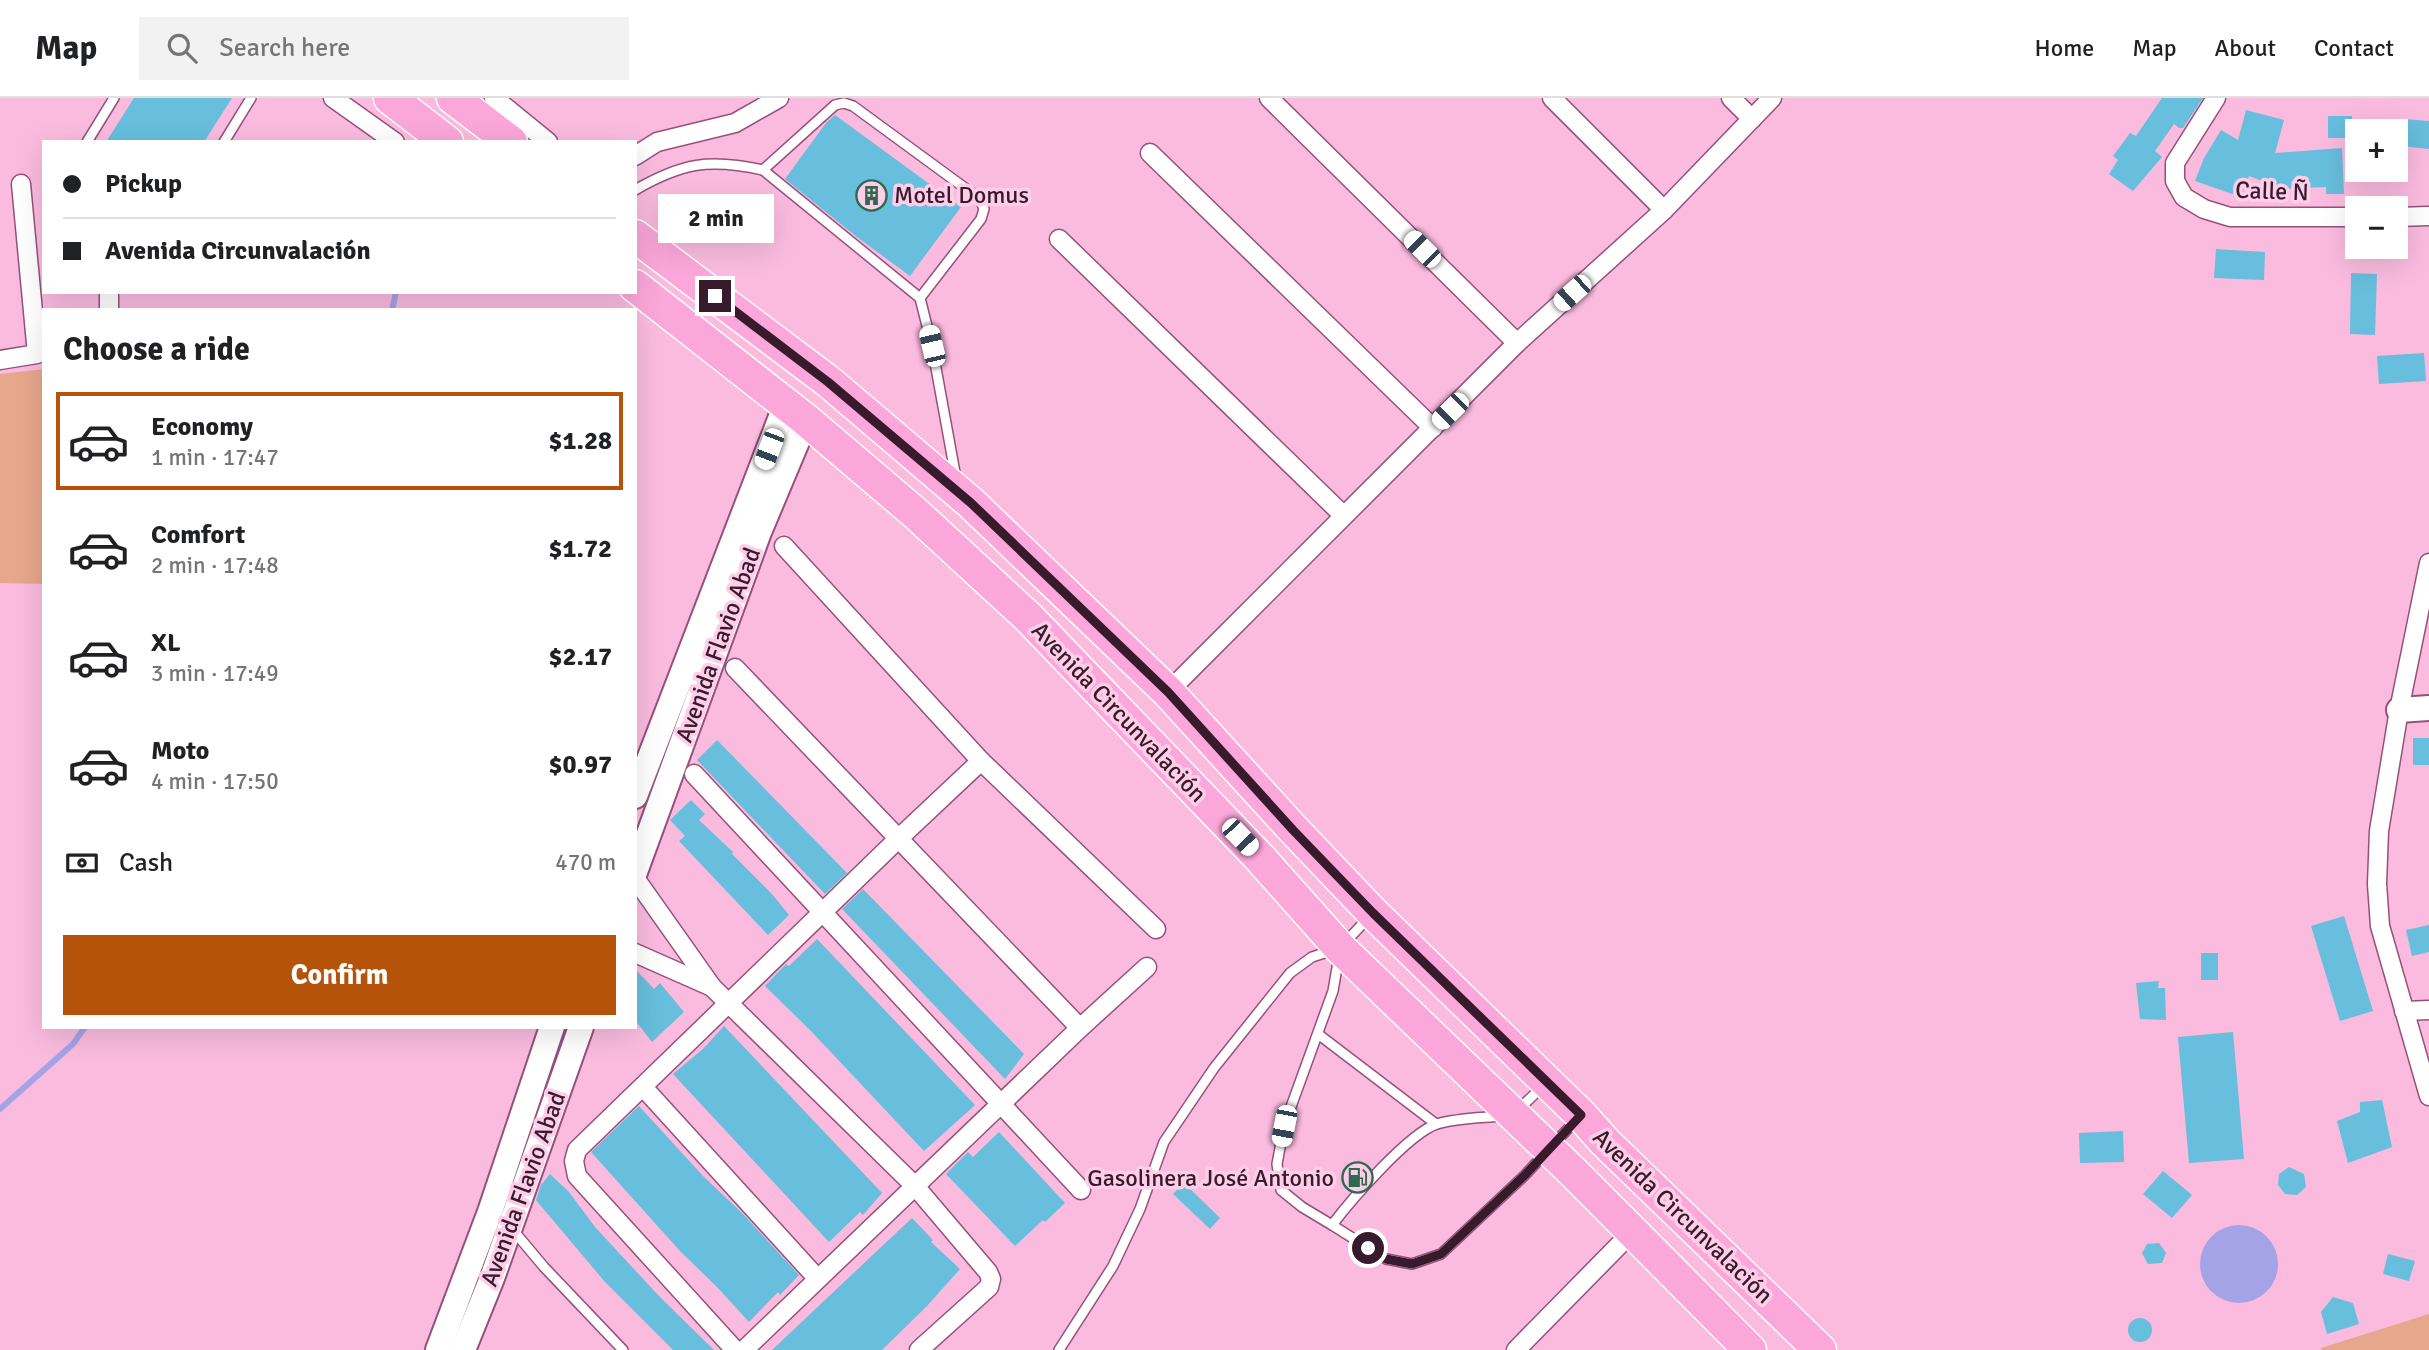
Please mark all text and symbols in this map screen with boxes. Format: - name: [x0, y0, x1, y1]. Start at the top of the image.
- search box: [139, 17, 629, 80]
- text: Map: [35, 28, 97, 69]
- icon: search: [163, 29, 201, 67]
- text: Search here: [219, 32, 350, 64]
- text: Home: [2034, 33, 2094, 63]
- text: Map: [2132, 33, 2177, 63]
- text: About: [2215, 33, 2276, 63]
- text: Contact: [2314, 33, 2394, 63]
- map controls: [2345, 119, 2408, 259]
- button: +: [2345, 119, 2408, 182]
- text: Pickup: [105, 168, 182, 200]
- street label: Calle Ñ: [2235, 175, 2309, 207]
- building icon: Motel Domus: [854, 178, 888, 212]
- place label: Motel Domus: [894, 180, 1029, 210]
- callout: 2 min: [657, 194, 773, 244]
- button: −: [2345, 196, 2408, 259]
- text: 2 min: [688, 204, 744, 233]
- car: [1400, 227, 1445, 271]
- text: Avenida Circunvalación: [105, 235, 371, 267]
- car: [1550, 271, 1595, 315]
- route end: [699, 280, 731, 312]
- car: [918, 323, 947, 369]
- text: Choose a ride: [63, 330, 250, 369]
- car: [1428, 389, 1473, 433]
- icon: car: [67, 410, 130, 473]
- text: Economy: [151, 411, 253, 443]
- text: $1.28: [548, 425, 612, 457]
- car: [752, 426, 787, 472]
- text: 1 min · 17:47: [151, 443, 279, 472]
- icon: car: [67, 518, 130, 581]
- text: Comfort: [151, 519, 245, 551]
- text: $1.72: [548, 533, 612, 565]
- street label: Avenida Flavio Abad: [669, 544, 767, 746]
- text: 2 min · 17:48: [151, 551, 279, 580]
- street label: Avenida Circunvalación: [1025, 616, 1213, 808]
- icon: car: [67, 626, 130, 689]
- text: XL: [151, 627, 181, 659]
- text: $2.17: [548, 641, 612, 673]
- text: 3 min · 17:49: [151, 659, 279, 688]
- icon: car: [67, 734, 130, 797]
- text: Moto: [151, 735, 209, 767]
- text: $0.97: [548, 749, 612, 781]
- text: 4 min · 17:50: [151, 767, 279, 796]
- car: [1218, 815, 1263, 859]
- icon: cash: [63, 844, 101, 882]
- text: Cash: [119, 847, 173, 879]
- text: 470 m: [555, 848, 616, 877]
- button: Confirm: [63, 935, 616, 1015]
- street label: Avenida Flavio Abad: [474, 1088, 572, 1290]
- car: [1270, 1103, 1299, 1149]
- street label: Avenida Circunvalación: [1587, 1122, 1779, 1310]
- fuel station icon: Gasolinera José Antonio: [1340, 1161, 1374, 1195]
- place label: Gasolinera José Antonio: [1087, 1163, 1334, 1193]
- route start: [1352, 1232, 1384, 1264]

